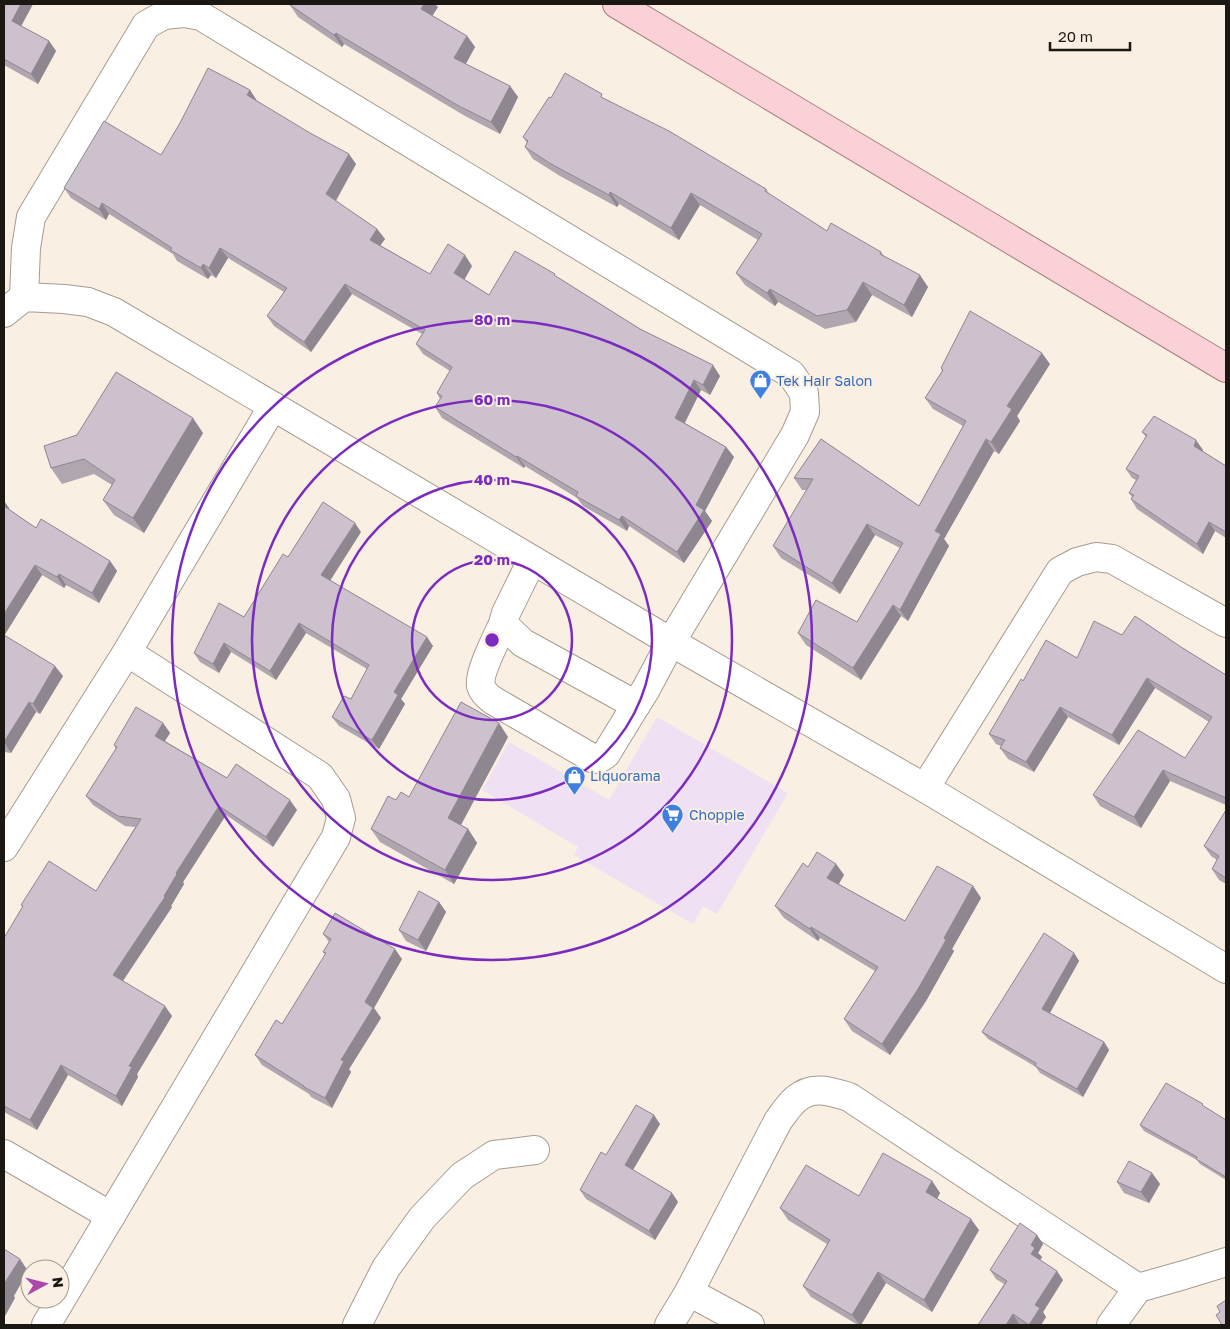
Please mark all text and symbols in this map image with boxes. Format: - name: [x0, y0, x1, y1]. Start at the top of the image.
- scale bar: [1050, 20, 1130, 52]
- text: 20 m: [1058, 27, 1093, 45]
- text: 80 m: [474, 310, 510, 328]
- shop icon: Tek Hair Salon: [748, 369, 772, 400]
- place label: Tek Hair Salon: [776, 372, 872, 389]
- text: 60 m: [474, 390, 510, 408]
- text: 40 m: [474, 470, 510, 488]
- text: 20 m: [474, 550, 510, 568]
- centre of rings: [483, 631, 501, 649]
- shop icon: Liquorama: [562, 764, 586, 795]
- place label: Liquorama: [590, 767, 661, 784]
- supermarket icon: Choppie: [661, 803, 685, 834]
- place label: Choppie: [689, 806, 745, 823]
- north arrow: [20, 1259, 70, 1309]
- text: N: [49, 1276, 67, 1289]

